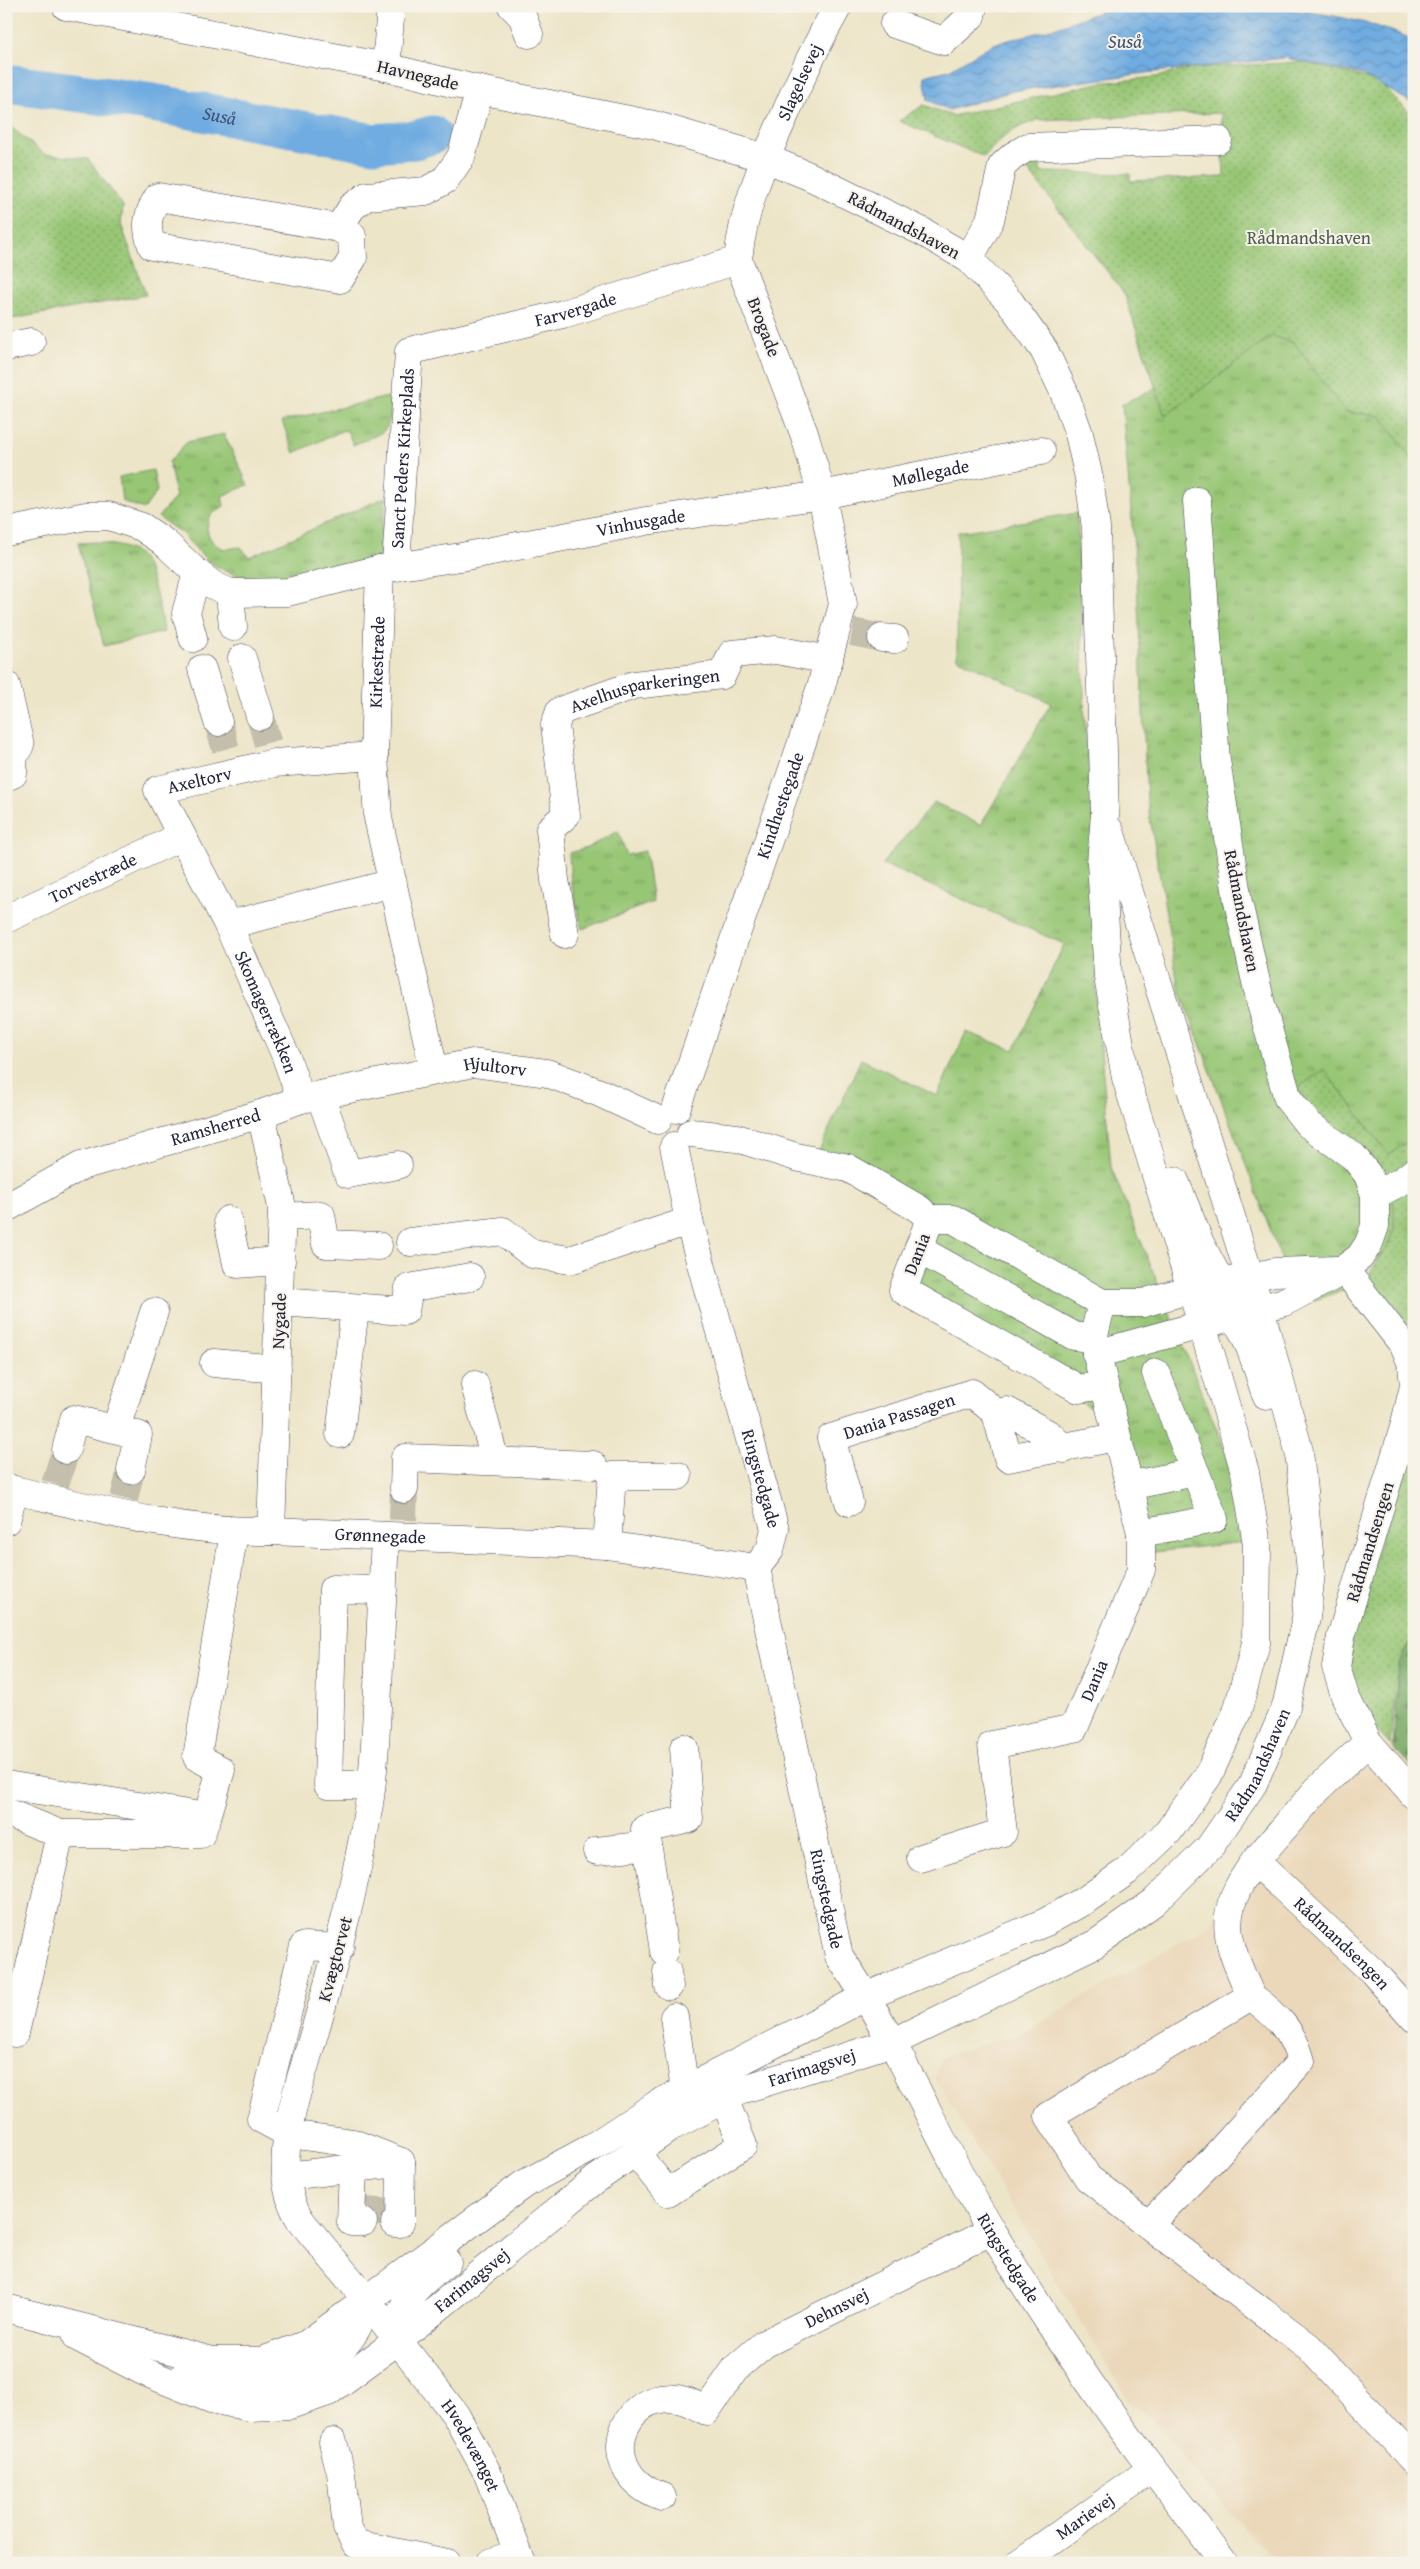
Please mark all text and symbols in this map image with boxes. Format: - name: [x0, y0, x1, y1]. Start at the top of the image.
- water label: Suså: [1108, 27, 1142, 55]
- street label: Slagelsevej: [770, 39, 829, 125]
- street label: Havnegade: [375, 52, 462, 97]
- water label: Suså: [200, 98, 239, 132]
- street label: Rådmandshaven: [843, 184, 965, 266]
- park label: Rådmandshaven: [1247, 224, 1371, 251]
- street label: Farvergade: [532, 284, 620, 333]
- street label: Brogade: [741, 293, 788, 361]
- street label: Sanct Peders Kirkeplads: [383, 367, 421, 549]
- street label: Møllegade: [890, 452, 971, 494]
- street label: Vinhusgade: [594, 501, 687, 543]
- street label: Kirkestræde: [362, 616, 391, 708]
- street label: Axelhusparkeringen: [566, 661, 721, 720]
- street label: Kindhestegade: [749, 748, 811, 862]
- street label: Axeltorv: [165, 759, 234, 800]
- street label: Torvestræde: [44, 845, 141, 910]
- street label: Rådmandshaven: [1217, 847, 1268, 974]
- street label: Skomagerrækken: [228, 946, 305, 1077]
- street label: Hjultorv: [461, 1049, 528, 1083]
- street label: Ramsherred: [167, 1101, 264, 1152]
- street label: Dania: [896, 1228, 937, 1279]
- street label: Nygade: [264, 1292, 293, 1350]
- street label: Dania Passagen: [840, 1385, 958, 1446]
- street label: Ringstedgade: [735, 1426, 788, 1531]
- street label: Rådmandsengen: [1338, 1478, 1401, 1605]
- street label: Grønnegade: [334, 1520, 427, 1550]
- street label: Dania: [1073, 1655, 1115, 1705]
- street label: Rådmandshaven: [1217, 1704, 1297, 1827]
- street label: Ringstedgade: [803, 1846, 851, 1951]
- street label: Rådmandsengen: [1288, 1890, 1397, 1996]
- street label: Kvægtorvet: [310, 1912, 359, 2005]
- street label: Farimagsvej: [765, 2041, 859, 2094]
- street label: Ringstedgade: [971, 2208, 1047, 2308]
- street label: Farimagsvej: [428, 2241, 515, 2319]
- street label: Dehnsvej: [800, 2280, 873, 2335]
- street label: Hvedevænget: [435, 2393, 508, 2496]
- street label: Marievej: [1050, 2486, 1120, 2546]

